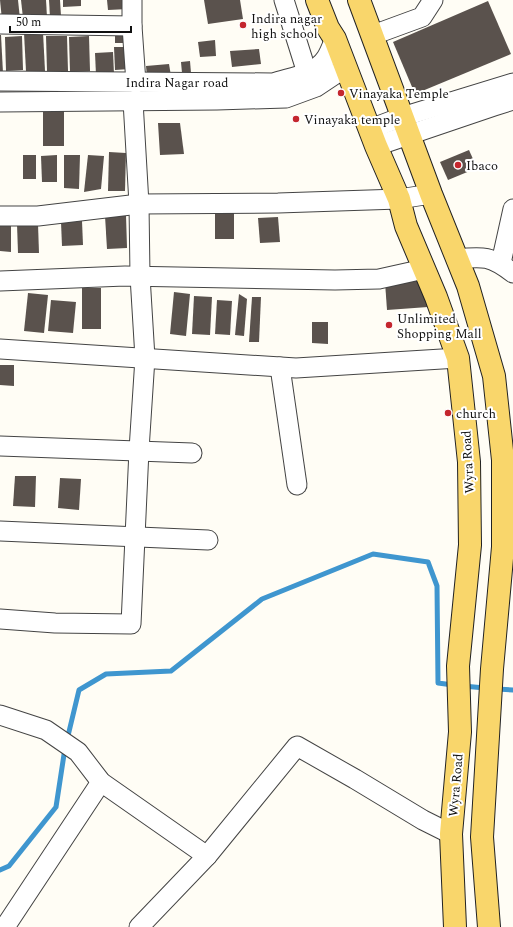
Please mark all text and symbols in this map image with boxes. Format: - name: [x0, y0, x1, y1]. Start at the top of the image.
- scale bar: [10, 8, 131, 34]
- place label: Indira nagar high school: [251, 9, 322, 44]
- text: 50 m: [16, 13, 41, 32]
- marker: Indira nagar high school: [238, 20, 248, 30]
- street label: Indira Nagar road: [125, 73, 229, 93]
- place label: Vinayaka Temple: [349, 84, 449, 104]
- marker: Vinayaka Temple: [336, 88, 346, 98]
- place label: Vinayaka temple: [304, 110, 400, 130]
- marker: Vinayaka temple: [291, 114, 301, 124]
- place label: Ibaco: [466, 156, 498, 176]
- marker: Ibaco: [453, 160, 463, 170]
- place label: Unlimited Shopping Mall: [397, 309, 482, 344]
- marker: Unlimited Shopping Mall: [384, 320, 394, 330]
- place label: church: [456, 404, 496, 424]
- marker: church: [443, 408, 453, 418]
- street label: Wyra Road: [456, 430, 480, 494]
- street label: Wyra Road: [443, 753, 469, 817]

